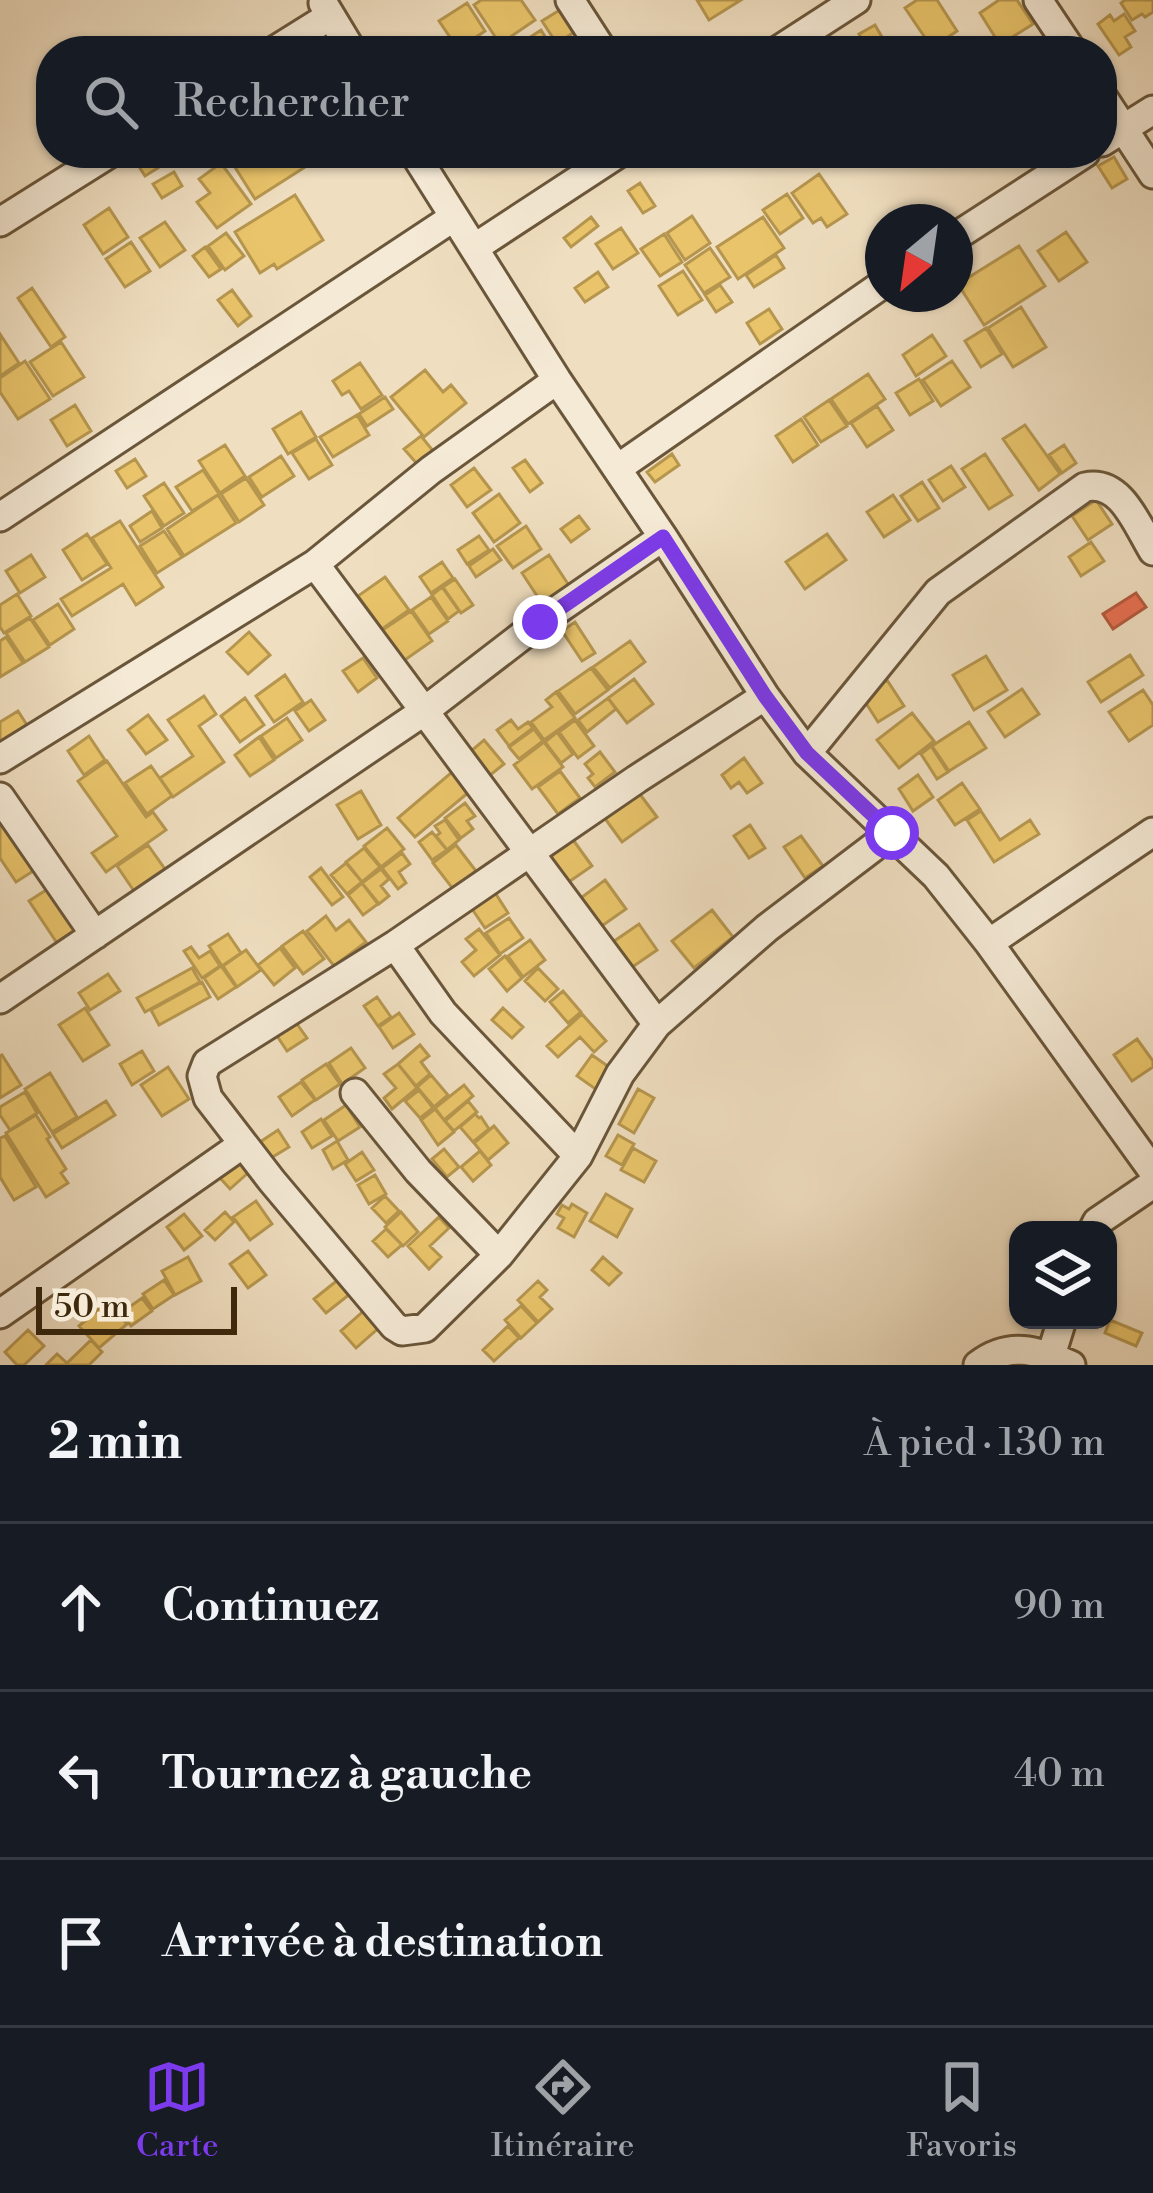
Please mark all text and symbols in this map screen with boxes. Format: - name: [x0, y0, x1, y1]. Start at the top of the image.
- search box: [36, 36, 1117, 168]
- icon: search: [78, 69, 144, 135]
- text: Rechercher: [174, 74, 410, 131]
- north arrow: [865, 204, 973, 312]
- route end: [513, 595, 567, 649]
- route start: [865, 806, 919, 860]
- map controls: [1009, 1221, 1117, 1329]
- button: layers: [1009, 1221, 1117, 1329]
- scale bar: [36, 1281, 237, 1334]
- text: 50 m: [54, 1287, 130, 1328]
- text: 2 min: [48, 1411, 182, 1475]
- text: À pied · 130 m: [864, 1419, 1105, 1468]
- icon: ahead: [48, 1574, 114, 1640]
- text: Continuez: [162, 1578, 379, 1635]
- text: 90 m: [1013, 1582, 1105, 1631]
- icon: left: [48, 1742, 114, 1808]
- text: Tournez à gauche: [162, 1746, 532, 1803]
- text: 40 m: [1014, 1750, 1105, 1799]
- icon: arrive: [48, 1910, 114, 1976]
- text: Arrivée à destination: [162, 1914, 603, 1971]
- tab: Carte: [136, 2054, 219, 2167]
- tab: Itinéraire: [491, 2054, 634, 2167]
- tab: Favoris: [907, 2054, 1017, 2167]

